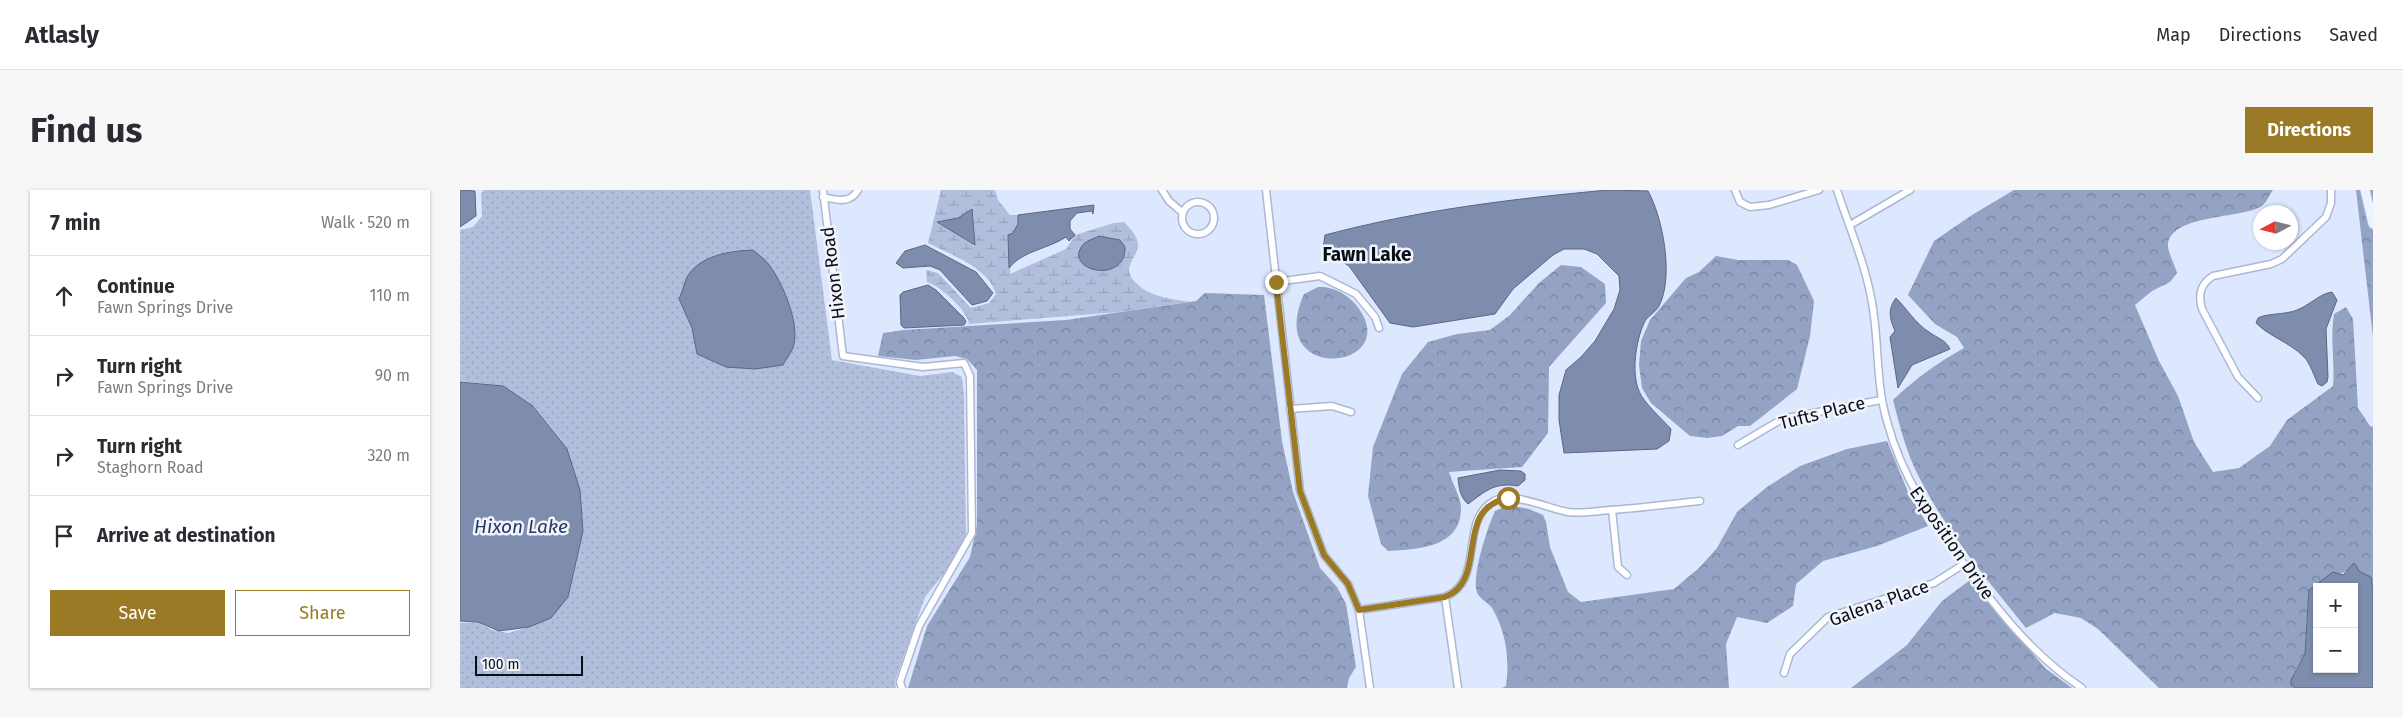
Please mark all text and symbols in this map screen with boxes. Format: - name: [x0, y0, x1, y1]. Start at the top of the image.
- text: Atlasly: [25, 21, 99, 49]
- text: Map: [2156, 24, 2191, 46]
- text: Directions: [2219, 24, 2301, 46]
- text: Saved: [2329, 24, 2378, 46]
- button: Directions: [2245, 107, 2373, 153]
- text: Find us: [30, 109, 142, 151]
- north arrow: [2253, 205, 2298, 250]
- text: 7 min: [50, 210, 101, 236]
- text: Walk · 520 m: [321, 213, 410, 232]
- street label: Hixon Road: [816, 225, 850, 321]
- district label: Fawn Lake: [1323, 243, 1411, 266]
- route end: [1265, 271, 1288, 294]
- text: Continue: [97, 275, 175, 298]
- icon: ahead: [50, 282, 78, 310]
- text: 110 m: [369, 286, 410, 305]
- text: Fawn Springs Drive: [97, 298, 233, 317]
- text: Turn right: [97, 355, 182, 378]
- icon: right: [50, 362, 78, 390]
- text: 90 m: [375, 366, 410, 385]
- text: Fawn Springs Drive: [97, 378, 233, 397]
- street label: Tufts Place: [1777, 392, 1867, 434]
- text: Turn right: [97, 435, 182, 458]
- icon: right: [50, 442, 78, 470]
- text: 320 m: [367, 446, 410, 465]
- text: Staghorn Road: [97, 458, 204, 477]
- street label: Exposition Drive: [1905, 482, 1999, 604]
- route start: [1497, 487, 1520, 510]
- water label: Hixon Lake: [474, 515, 568, 538]
- icon: arrive: [50, 522, 78, 550]
- text: Arrive at destination: [97, 524, 276, 547]
- street label: Galena Place: [1826, 575, 1932, 631]
- map controls: [2313, 583, 2358, 673]
- button: +: [2313, 583, 2358, 628]
- button: Save: [50, 590, 225, 636]
- button: Share: [235, 590, 410, 636]
- button: −: [2313, 628, 2358, 673]
- scale bar: [475, 653, 582, 676]
- text: 100 m: [482, 656, 519, 673]

